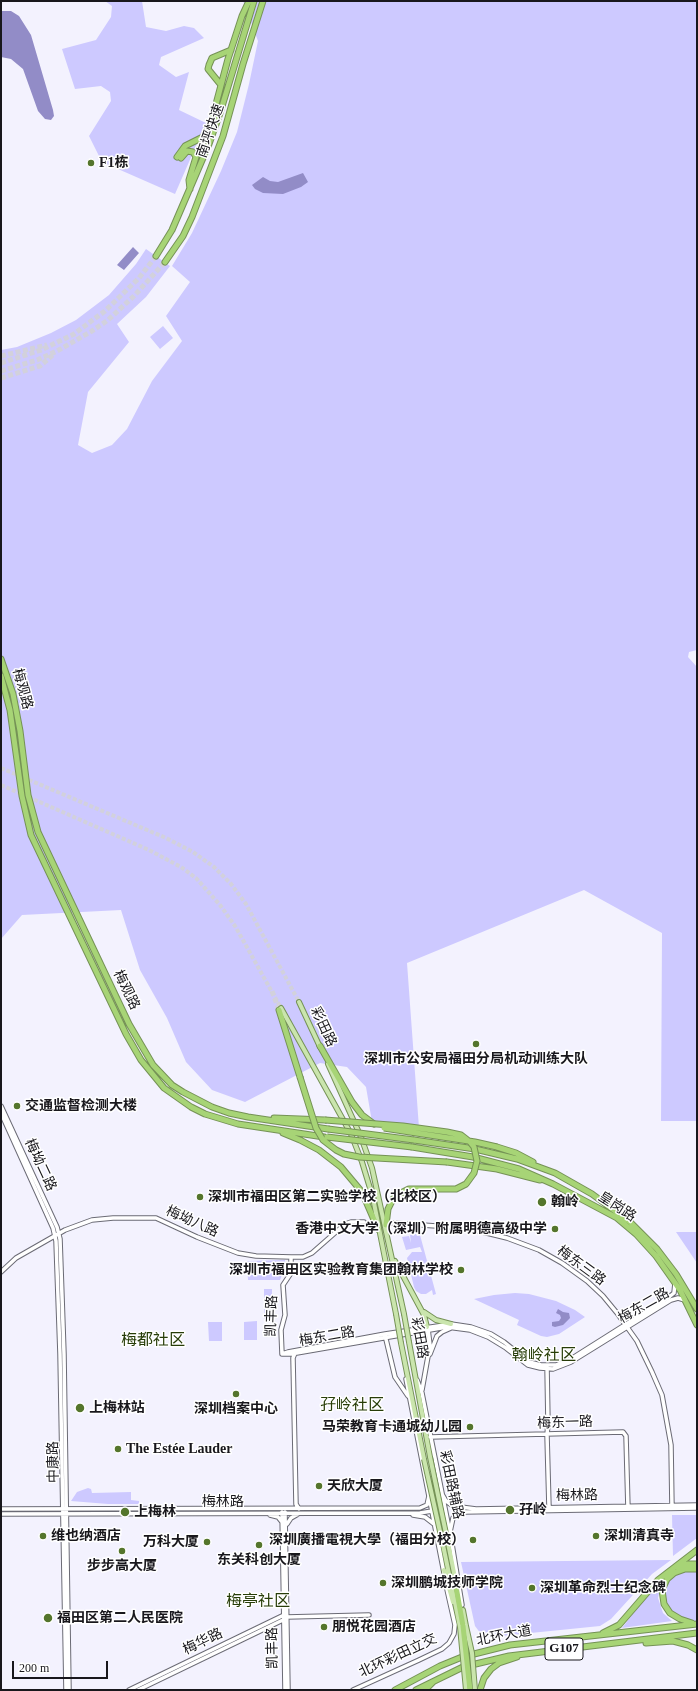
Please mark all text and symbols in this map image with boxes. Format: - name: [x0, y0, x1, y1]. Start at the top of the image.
- street label: 南坪快速: [194, 102, 228, 160]
- place label: F1栋: [99, 155, 129, 171]
- marker: F1栋: [86, 158, 96, 168]
- street label: 梅观路: [8, 667, 36, 711]
- street label: 梅观路: [109, 967, 143, 1013]
- street label: 彩田路: [307, 1004, 339, 1050]
- marker: 深圳市公安局福田分局机动训练大队: [471, 1039, 481, 1049]
- place label: 深圳市公安局福田分局机动训练大队: [364, 1051, 588, 1067]
- place label: 交通监督检测大楼: [25, 1098, 137, 1114]
- marker: 交通监督检测大楼: [12, 1101, 22, 1111]
- street label: 梅坳二路: [21, 1136, 59, 1194]
- place label: 深圳市福田区第二实验学校（北校区）: [208, 1189, 446, 1205]
- street label: 皇岗路: [595, 1189, 639, 1225]
- marker: 深圳市福田区第二实验学校（北校区）: [195, 1192, 205, 1202]
- place label: 翰岭: [551, 1194, 579, 1210]
- marker: 翰岭: [536, 1196, 548, 1208]
- street label: 梅坳八路: [163, 1203, 221, 1241]
- place label: 香港中文大学（深圳）附属明德高级中学: [295, 1221, 547, 1237]
- marker: 香港中文大学（深圳）附属明德高级中学: [550, 1224, 560, 1234]
- street label: 梅东三路: [553, 1243, 609, 1289]
- place label: 深圳市福田区实验教育集团翰林学校: [229, 1262, 453, 1278]
- marker: 深圳市福田区实验教育集团翰林学校: [456, 1265, 466, 1275]
- street label: 梅东二路: [616, 1285, 672, 1327]
- street label: 凯丰路: [263, 1295, 281, 1337]
- street label: 彩田路: [407, 1316, 431, 1360]
- street label: 梅东二路: [298, 1324, 356, 1350]
- district label: 梅都社区: [121, 1331, 185, 1351]
- district label: 翰岭社区: [512, 1346, 576, 1366]
- marker: 深圳档案中心: [231, 1389, 241, 1399]
- district label: 孖岭社区: [320, 1396, 384, 1416]
- place label: 上梅林站: [89, 1400, 145, 1416]
- place label: 深圳档案中心: [194, 1401, 278, 1417]
- marker: 上梅林站: [74, 1402, 86, 1414]
- street label: 梅东一路: [537, 1414, 593, 1432]
- place label: 马荣教育卡通城幼儿园: [322, 1419, 462, 1435]
- marker: 马荣教育卡通城幼儿园: [465, 1422, 475, 1432]
- street label: 中康路: [45, 1441, 63, 1483]
- place label: The Estée Lauder: [126, 1441, 233, 1457]
- marker: The Estée Lauder: [113, 1444, 123, 1454]
- street label: 彩田路辅路: [436, 1449, 466, 1521]
- place label: 天欣大厦: [327, 1478, 383, 1494]
- marker: 天欣大厦: [314, 1481, 324, 1491]
- street label: 梅林路: [556, 1487, 598, 1505]
- street label: 梅林路: [202, 1494, 244, 1510]
- place label: 孖岭: [519, 1502, 547, 1518]
- place label: 上梅林: [134, 1504, 176, 1520]
- marker: 孖岭: [504, 1504, 516, 1516]
- marker: 上梅林: [119, 1506, 131, 1518]
- place label: 维也纳酒店: [51, 1528, 121, 1544]
- place label: 深圳清真寺: [604, 1528, 674, 1544]
- marker: 维也纳酒店: [38, 1531, 48, 1541]
- marker: 深圳清真寺: [591, 1531, 601, 1541]
- place label: 深圳廣播電視大學（福田分校）: [269, 1532, 465, 1548]
- place label: 万科大厦: [143, 1534, 199, 1550]
- marker: 深圳廣播電視大學（福田分校）: [468, 1535, 478, 1545]
- marker: 万科大厦: [202, 1537, 212, 1547]
- marker: 东关科创大厦: [254, 1540, 264, 1550]
- marker: 步步高大厦: [117, 1546, 127, 1556]
- place label: 东关科创大厦: [217, 1552, 301, 1568]
- place label: 步步高大厦: [87, 1558, 157, 1574]
- place label: 深圳鹏城技师学院: [391, 1575, 503, 1591]
- marker: 深圳鹏城技师学院: [378, 1578, 388, 1588]
- place label: 深圳革命烈士纪念碑: [540, 1580, 666, 1596]
- marker: 深圳革命烈士纪念碑: [527, 1583, 537, 1593]
- district label: 梅亭社区: [226, 1592, 290, 1612]
- place label: 福田区第二人民医院: [57, 1610, 183, 1626]
- marker: 福田区第二人民医院: [42, 1612, 54, 1624]
- place label: 朋悦花园酒店: [332, 1619, 416, 1635]
- marker: 朋悦花园酒店: [319, 1622, 329, 1632]
- street label: 北环大道: [475, 1622, 533, 1650]
- street label: 梅华路: [180, 1625, 226, 1659]
- street label: 凯丰路: [264, 1627, 282, 1669]
- street label: 北环彩田立交: [356, 1631, 440, 1681]
- road number: G107: [545, 1638, 583, 1660]
- scale bar: [14, 1653, 110, 1679]
- text: 200 m: [19, 1661, 49, 1675]

